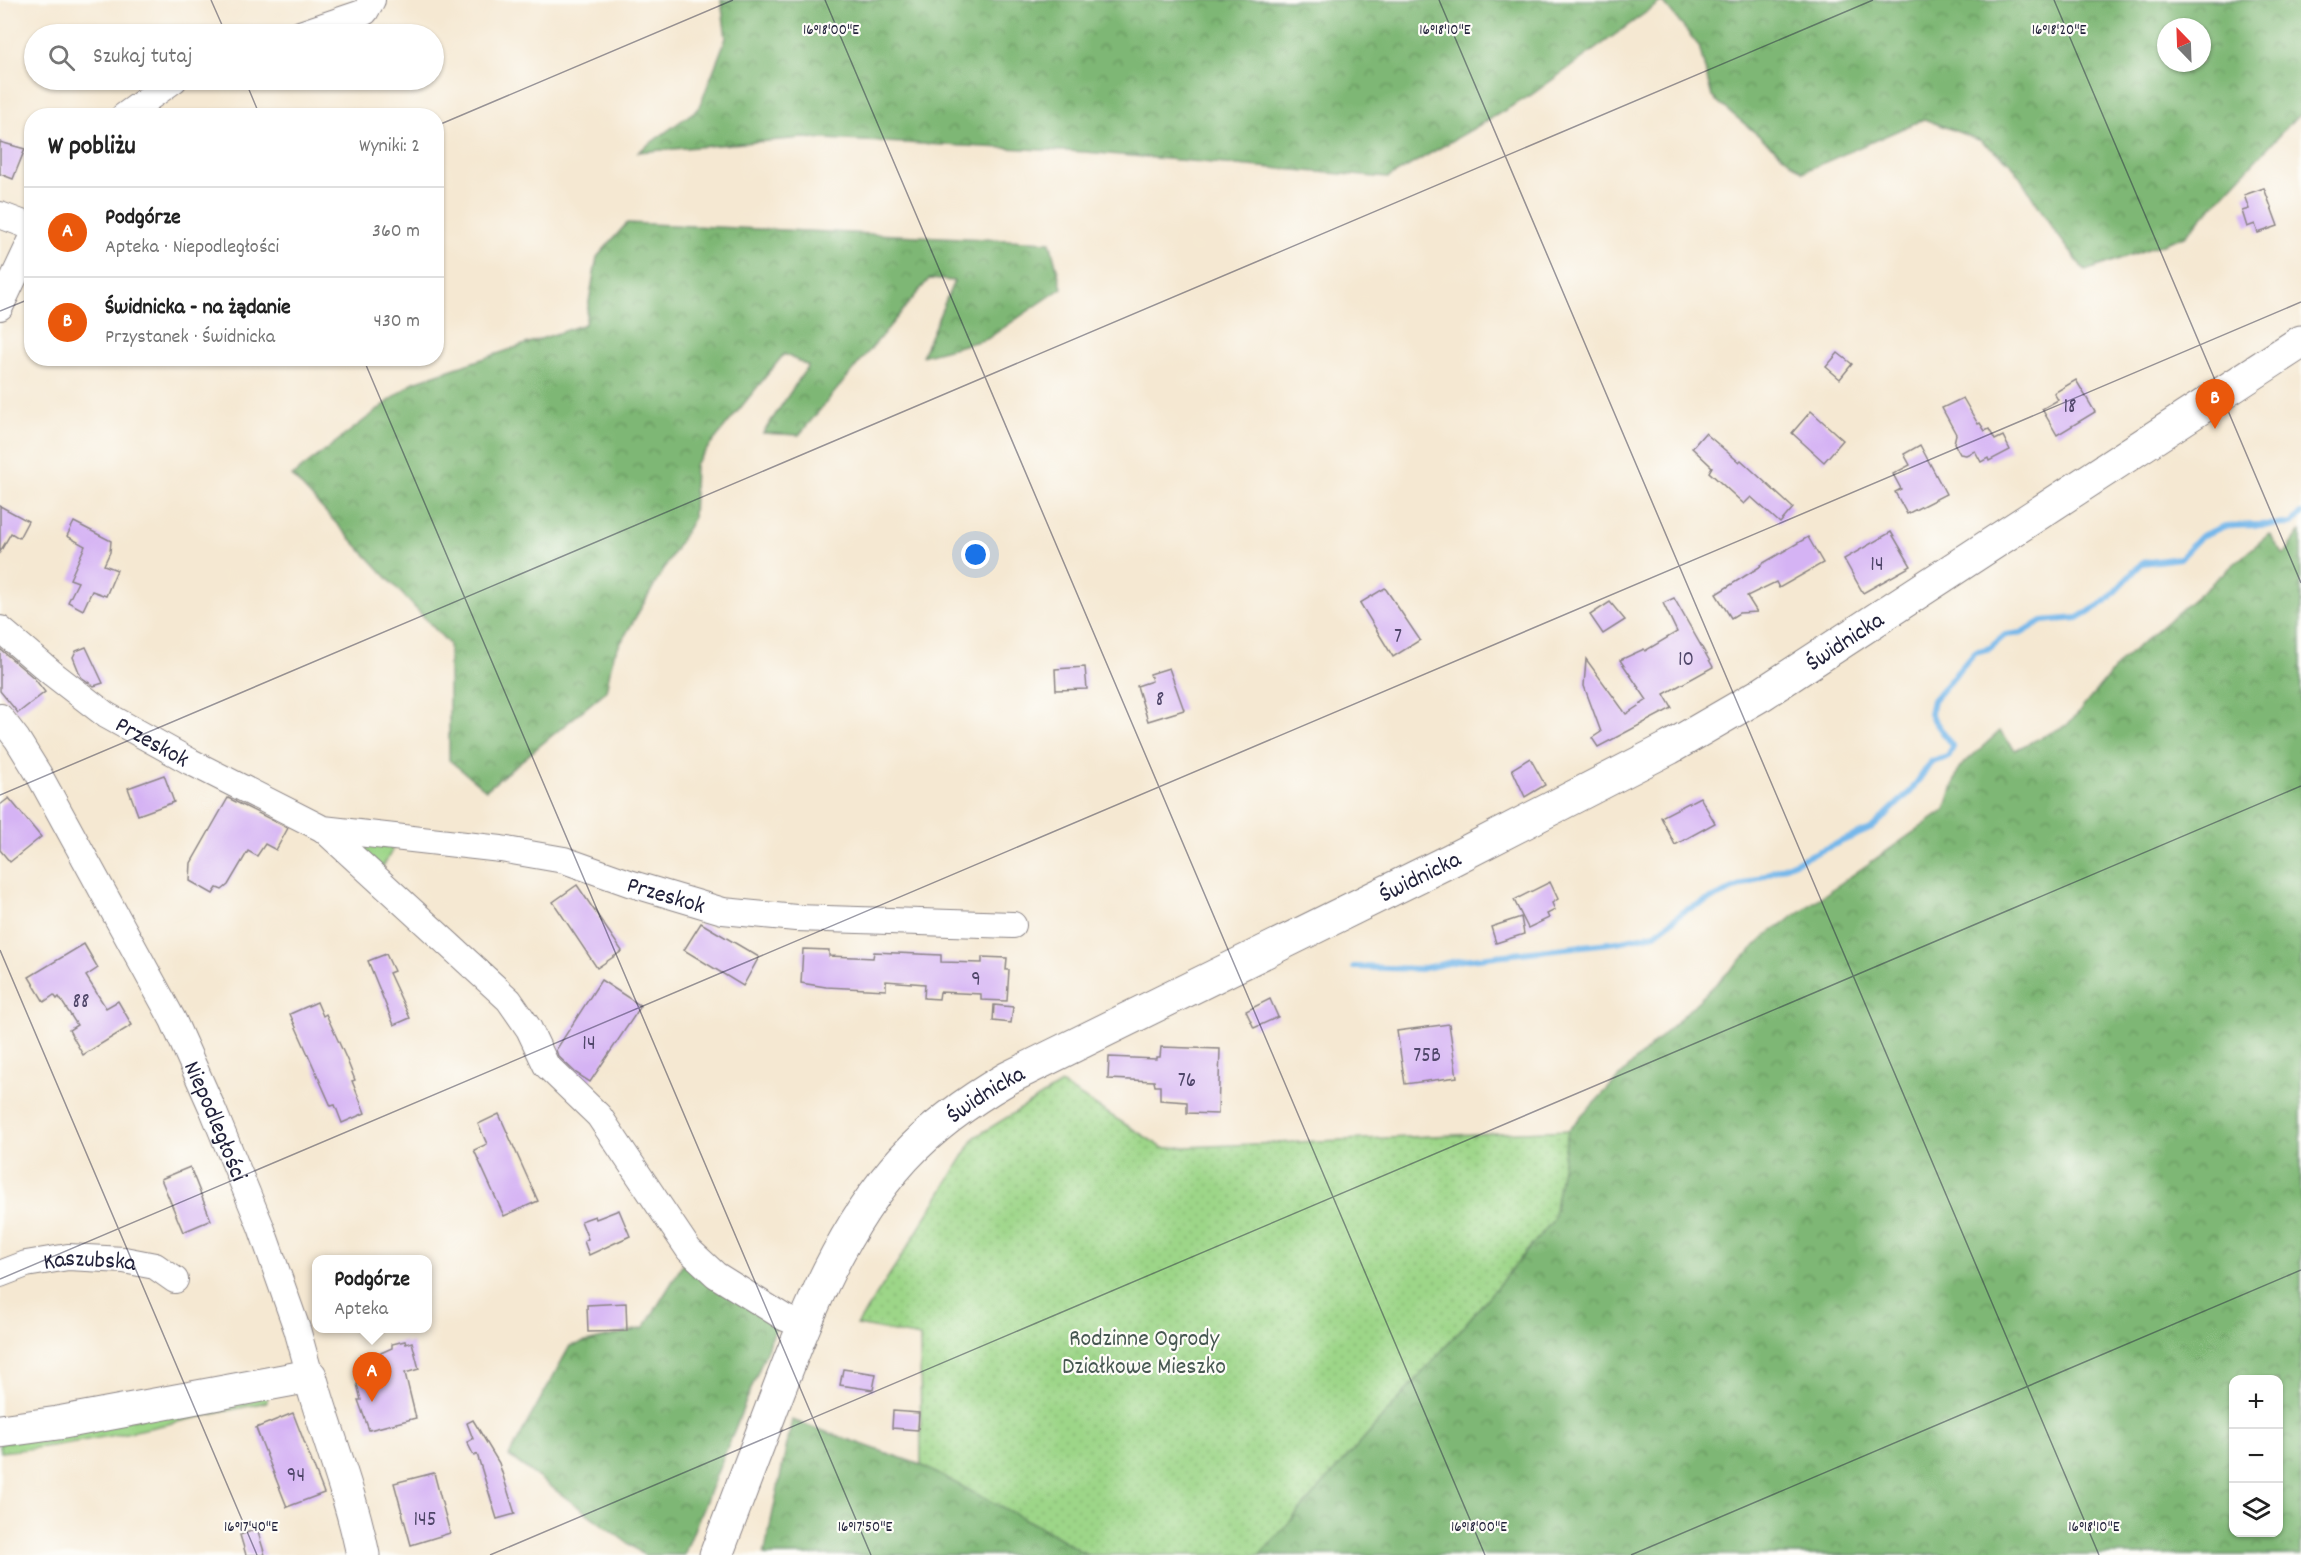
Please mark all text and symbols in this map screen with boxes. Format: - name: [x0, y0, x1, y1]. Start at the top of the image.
- north arrow: [2157, 18, 2211, 72]
- text: 16°18'00"E: [803, 20, 859, 42]
- text: 16°18'10"E: [1419, 20, 1471, 42]
- text: 16°18'20"E: [2032, 20, 2086, 42]
- search box: [24, 24, 444, 90]
- icon: search: [45, 41, 78, 74]
- text: Szukaj tutaj: [93, 42, 192, 73]
- text: W pobliżu: [48, 129, 136, 166]
- text: Wyniki: 2: [359, 133, 420, 161]
- text: Podgórze: [105, 203, 181, 234]
- text: A: [62, 218, 73, 246]
- text: 360 m: [372, 218, 420, 246]
- text: Apteka · Niepodległości: [105, 234, 279, 262]
- text: Świdnicka - na żądanie: [105, 293, 291, 324]
- text: B: [63, 308, 72, 336]
- text: 430 m: [374, 308, 420, 336]
- text: Przystanek · Świdnicka: [105, 324, 275, 352]
- pin: B: [2196, 380, 2234, 429]
- house number: 18: [2063, 393, 2077, 423]
- your location: [961, 540, 990, 569]
- house number: 14: [1870, 551, 1884, 581]
- street label: Świdnicka: [1800, 604, 1892, 681]
- house number: 7: [1394, 623, 1402, 653]
- house number: 10: [1678, 646, 1694, 676]
- house number: 8: [1156, 686, 1164, 716]
- street label: Przeskok: [108, 709, 195, 778]
- street label: Świdnicka: [1374, 843, 1468, 913]
- street label: Przeskok: [622, 869, 709, 925]
- house number: 9: [971, 966, 981, 996]
- house number: 88: [73, 988, 89, 1018]
- house number: 14: [582, 1030, 596, 1060]
- house number: 75B: [1413, 1042, 1441, 1072]
- street label: Niepodległości: [173, 1056, 254, 1187]
- street label: Świdnicka: [940, 1058, 1032, 1133]
- house number: 76: [1178, 1067, 1196, 1097]
- street label: Kaszubska: [41, 1243, 139, 1282]
- popup: [312, 1255, 432, 1333]
- text: Podgórze: [334, 1265, 410, 1296]
- text: Apteka: [334, 1296, 388, 1324]
- park label: Rodzinne Ogrody Działkowe Mieszko: [1062, 1323, 1226, 1385]
- pin: A: [352, 1352, 392, 1402]
- map controls: [2229, 1375, 2283, 1537]
- button: +: [2229, 1375, 2283, 1429]
- button: −: [2229, 1429, 2283, 1483]
- house number: 94: [287, 1462, 305, 1492]
- button: layers: [2229, 1483, 2283, 1537]
- house number: 145: [413, 1506, 437, 1536]
- text: 16°17'40"E: [224, 1517, 278, 1539]
- text: 16°17'50"E: [838, 1517, 893, 1539]
- text: 16°18'00"E: [1451, 1517, 1507, 1539]
- text: 16°18'10"E: [2068, 1517, 2120, 1539]

